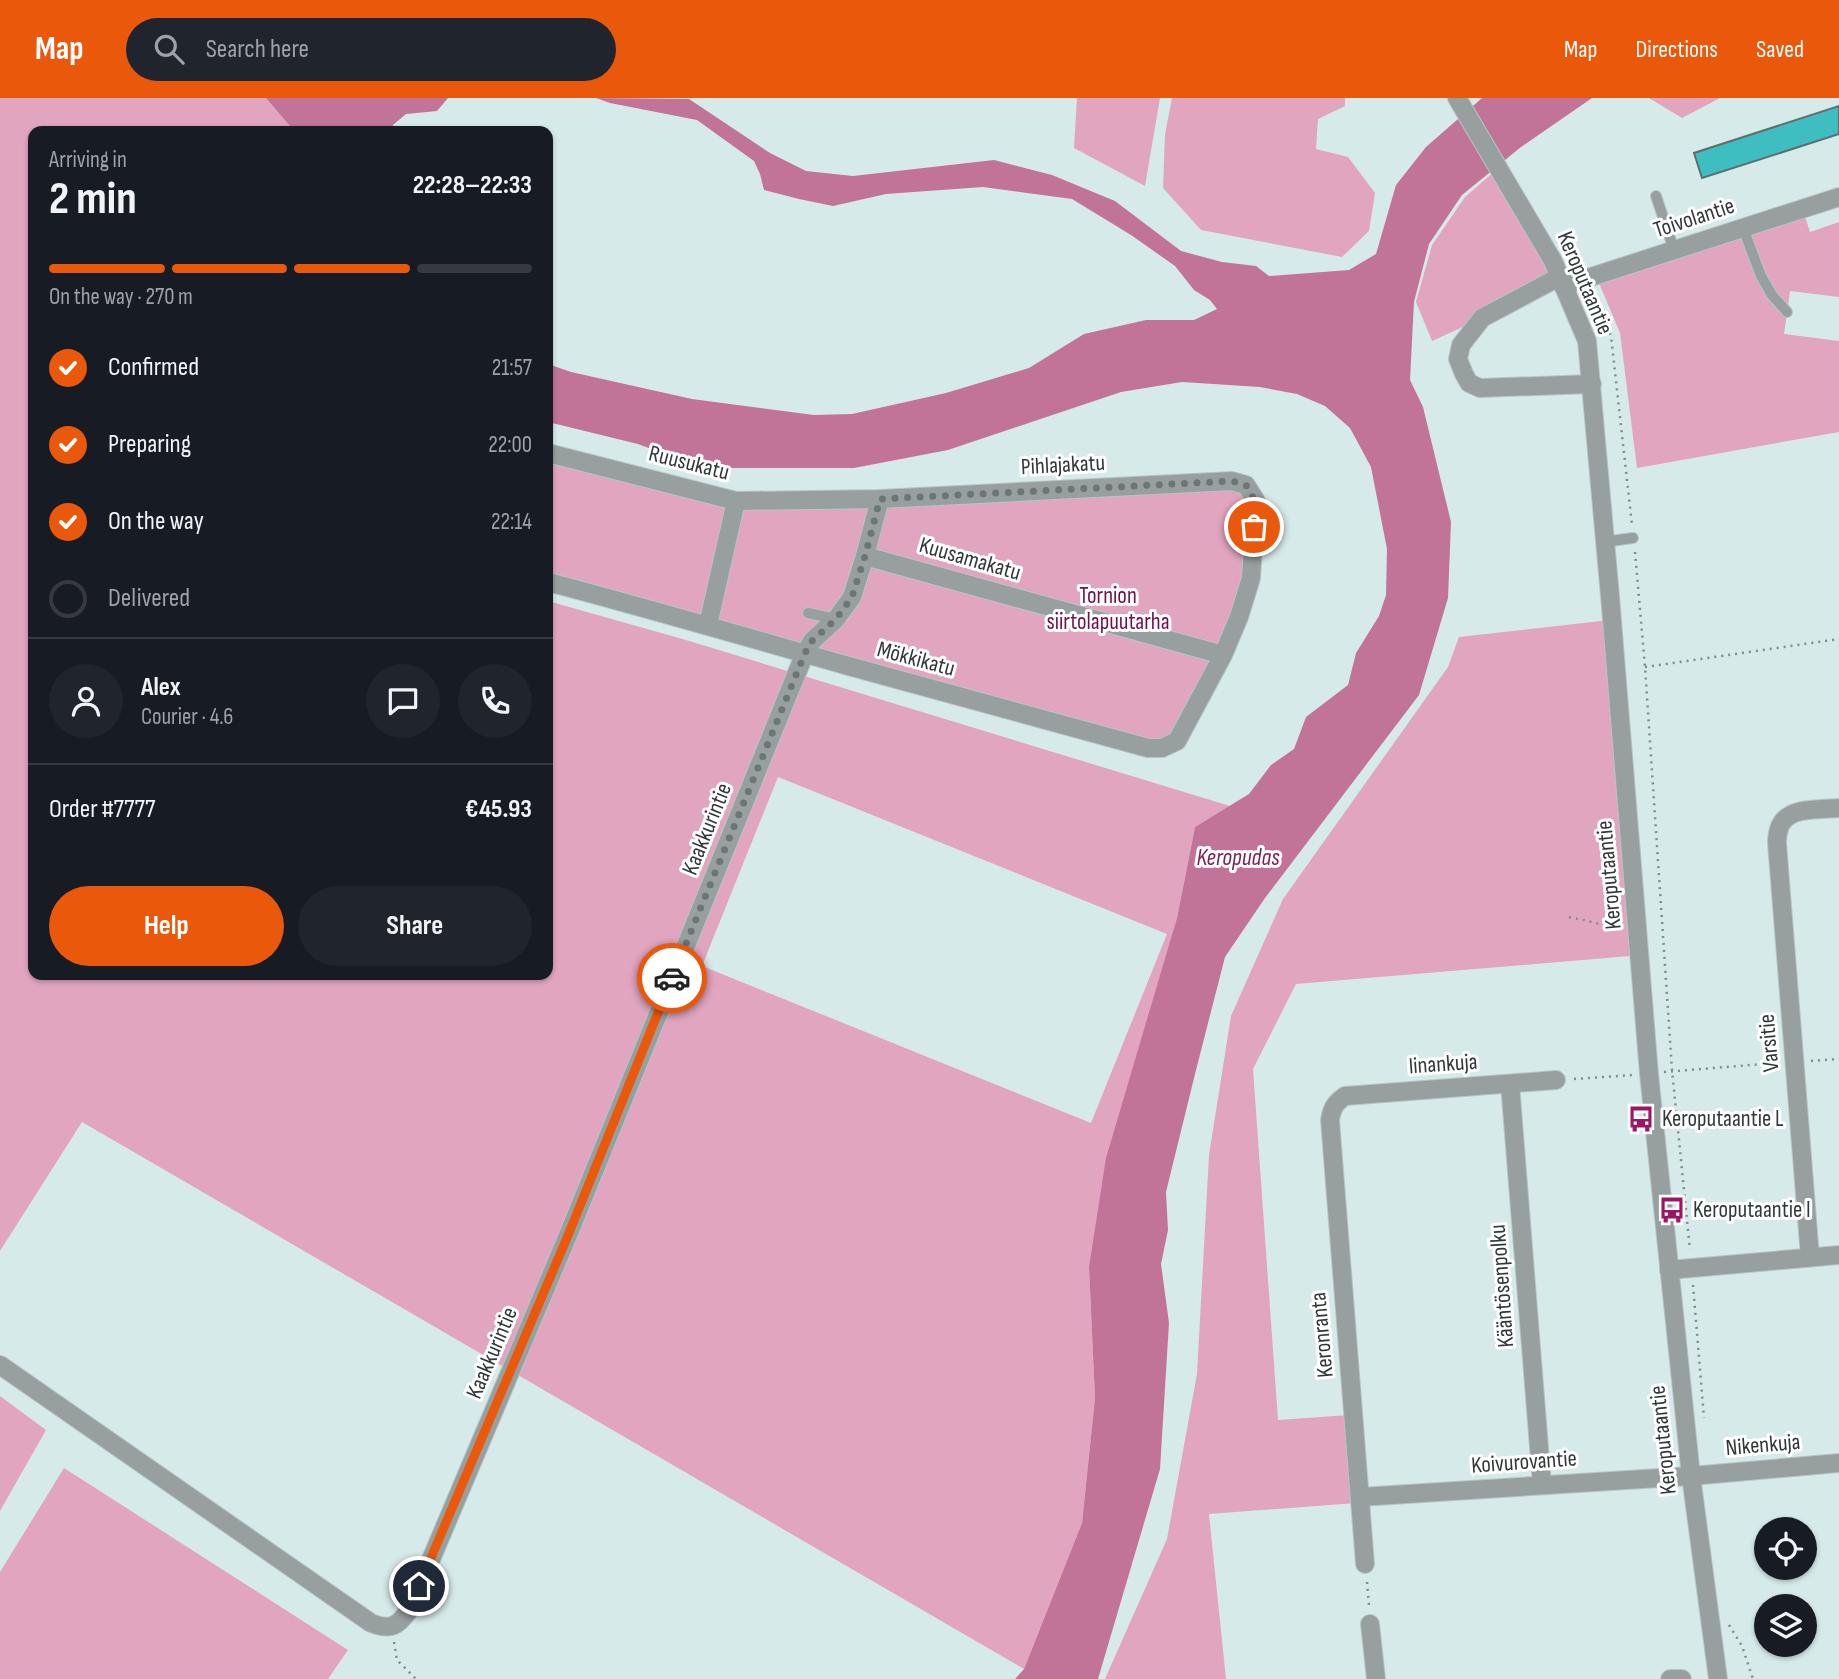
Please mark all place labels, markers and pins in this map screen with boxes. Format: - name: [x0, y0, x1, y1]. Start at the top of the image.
- pin: [1224, 497, 1284, 557]
- bus stop icon: Keroputaantie L: [1626, 1104, 1656, 1134]
- place label: Keroputaantie L: [1662, 1105, 1784, 1133]
- bus stop icon: Keroputaantie I: [1657, 1195, 1687, 1225]
- place label: Keroputaantie I: [1693, 1196, 1811, 1224]
- pin: [389, 1556, 449, 1616]

